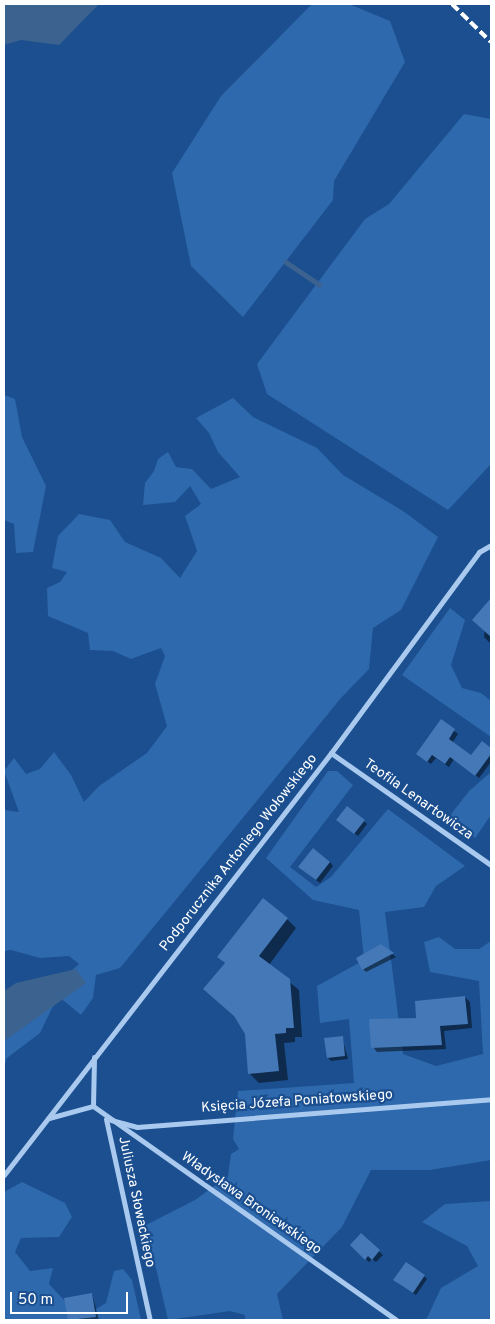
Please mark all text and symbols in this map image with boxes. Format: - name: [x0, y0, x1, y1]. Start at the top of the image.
- street label: Podporucznika Antoniego Wołowskiego: [156, 751, 322, 955]
- street label: Teofila Lenartowicza: [360, 756, 476, 844]
- street label: Księcia Józefa Poniatowskiego: [201, 1087, 393, 1117]
- street label: Juliusza Słowackiego: [114, 1135, 158, 1269]
- street label: Władysława Broniewskiego: [177, 1149, 325, 1259]
- scale bar: [12, 1282, 130, 1314]
- text: 50 m: [18, 1291, 53, 1310]

